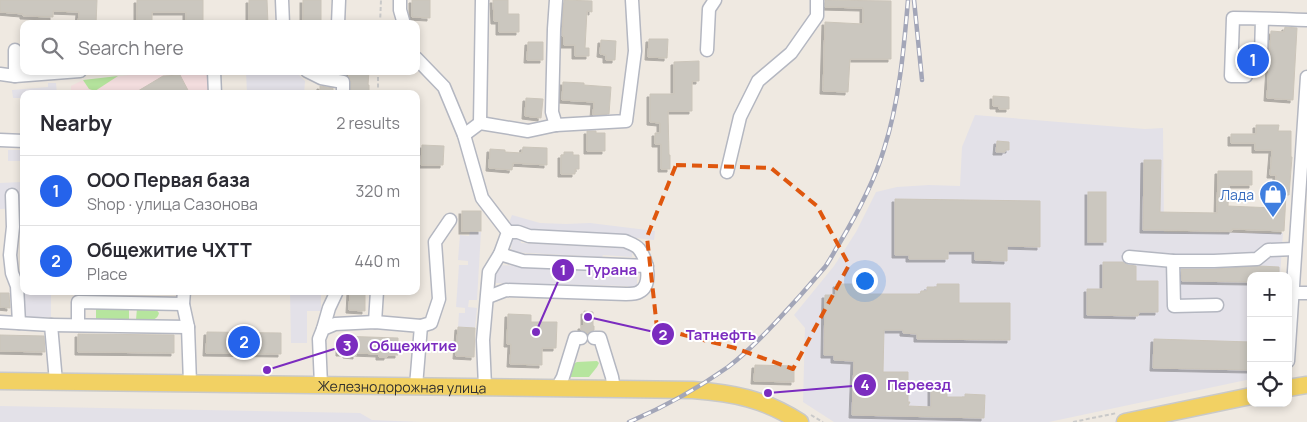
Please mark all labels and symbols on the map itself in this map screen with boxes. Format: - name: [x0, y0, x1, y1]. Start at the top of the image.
- pin: 1: [1237, 41, 1269, 79]
- shop icon: Лада: [1258, 179, 1288, 218]
- place label: Лада: [1220, 185, 1254, 204]
- callout: Турана: [550, 255, 647, 285]
- text: 1: [560, 259, 566, 280]
- text: Турана: [585, 259, 637, 280]
- your location: [852, 268, 878, 294]
- callout: Татнефть: [651, 319, 766, 349]
- pin: 2: [228, 323, 260, 361]
- text: 2: [659, 324, 668, 345]
- text: Татнефть: [686, 324, 756, 345]
- callout: Общежитие: [335, 330, 467, 360]
- text: 3: [343, 335, 351, 356]
- text: Общежитие: [369, 335, 457, 356]
- callout: Переезд: [852, 370, 961, 400]
- text: 4: [860, 374, 870, 395]
- text: Переезд: [887, 374, 952, 395]
- street label: Железнодорожная улица: [317, 376, 487, 397]

